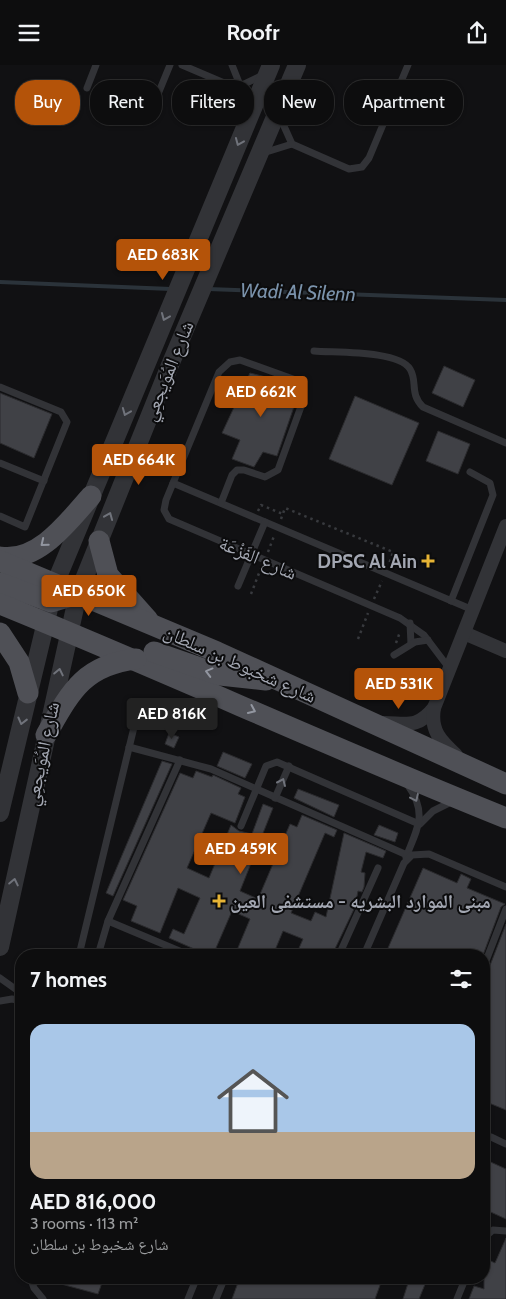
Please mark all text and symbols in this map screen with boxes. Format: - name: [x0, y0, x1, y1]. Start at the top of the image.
- icon: menu: [15, 19, 43, 47]
- text: Roofr: [226, 19, 280, 46]
- icon: share: [463, 19, 491, 47]
- chip: Buy: [15, 80, 80, 125]
- chip: Rent: [90, 80, 162, 125]
- chip: Filters: [172, 80, 254, 125]
- chip: New: [264, 80, 334, 125]
- chip: Apartment: [344, 80, 463, 125]
- one-way arrow: [234, 137, 245, 146]
- pin: AED 683K: [111, 239, 215, 281]
- text: AED 683K: [127, 245, 199, 264]
- water label: Wadi Al Silenn: [240, 278, 356, 306]
- one-way arrow: [161, 312, 171, 321]
- street label: شارع المُوَيجعِي: [138, 318, 202, 426]
- pin: AED 662K: [209, 375, 313, 418]
- text: AED 662K: [226, 382, 296, 401]
- one-way arrow: [121, 407, 132, 416]
- pin: AED 664K: [87, 443, 191, 486]
- text: AED 664K: [103, 450, 175, 469]
- one-way arrow: [103, 512, 114, 521]
- street label: شارع الفَزْعَة: [216, 531, 300, 585]
- one-way arrow: [40, 537, 49, 546]
- place label: DPSC Al Ain: [317, 550, 417, 573]
- marker: DPSC Al Ain: [421, 554, 435, 568]
- pin: AED 650K: [37, 575, 141, 617]
- text: AED 650K: [52, 581, 126, 600]
- street label: شارع شخبوط بن سلطان: [160, 620, 320, 708]
- one-way arrow: [205, 667, 214, 678]
- pin: AED 531K: [347, 667, 451, 710]
- one-way arrow: [53, 668, 64, 676]
- text: AED 531K: [365, 674, 433, 693]
- pin: AED 816K: [120, 697, 224, 740]
- street label: شارع المُوَيجعِي: [20, 700, 68, 809]
- one-way arrow: [247, 703, 256, 714]
- text: AED 816K: [138, 704, 206, 723]
- one-way arrow: [17, 716, 28, 725]
- one-way arrow: [275, 778, 286, 787]
- one-way arrow: [409, 793, 419, 802]
- pin: AED 459K: [189, 833, 293, 875]
- text: AED 459K: [205, 839, 277, 858]
- one-way arrow: [8, 878, 19, 887]
- place label: مبنى الموارد البشريه - مستشفى العين: [230, 890, 491, 913]
- marker: مبنى الموارد البشريه - مستشفى العين: [212, 894, 226, 908]
- icon: filters: [447, 965, 475, 993]
- text: 7 homes: [30, 967, 107, 992]
- icon: home: [208, 1056, 298, 1146]
- text: AED 816,000: [30, 1189, 156, 1214]
- text: 3 rooms · 113 m²: [30, 1214, 138, 1233]
- text: شارع شخبوط بن سلطان: [30, 1235, 169, 1254]

